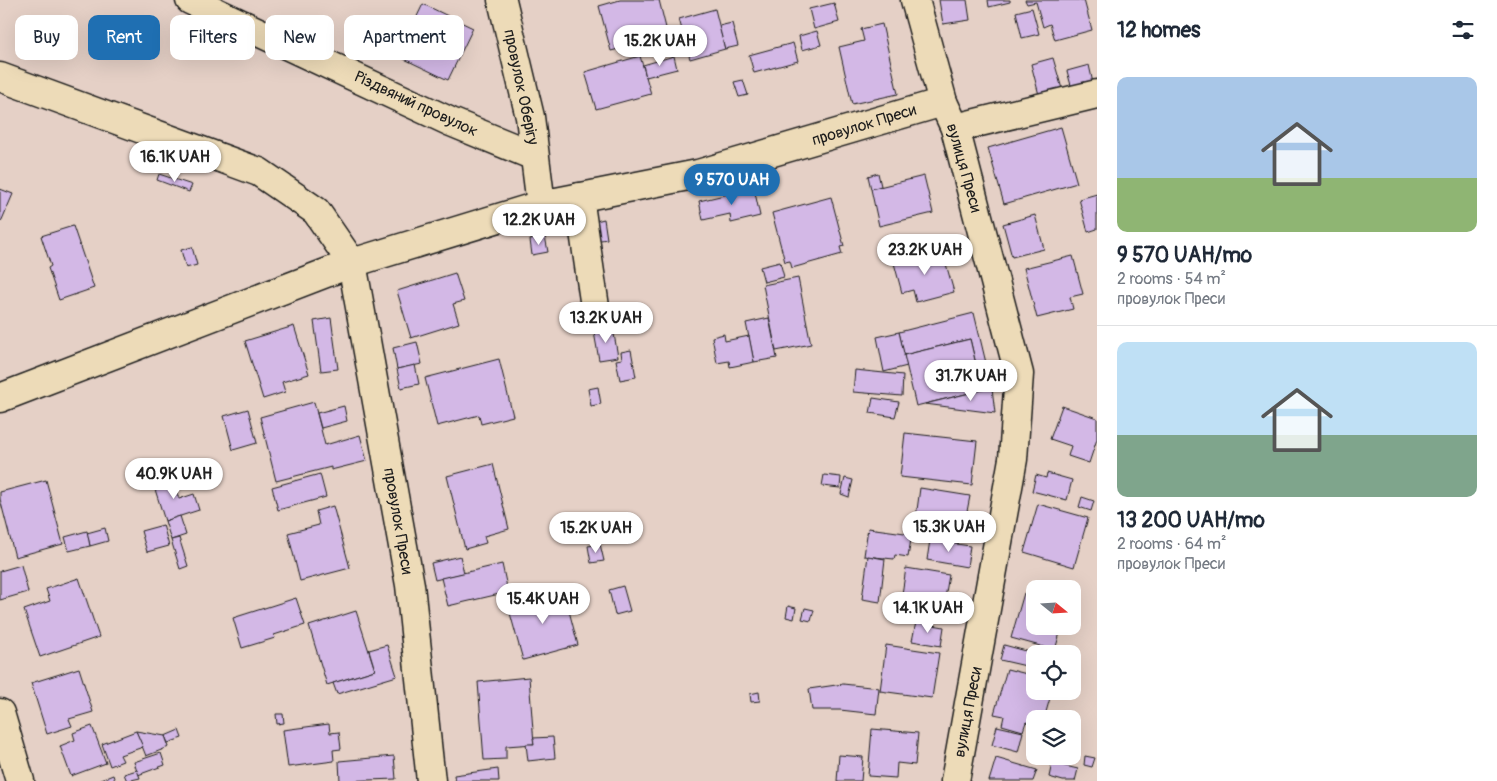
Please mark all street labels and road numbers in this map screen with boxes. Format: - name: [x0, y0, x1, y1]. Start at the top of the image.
- street label: провулок Оберігу: [499, 27, 543, 147]
- street label: Різдвяний провулок: [351, 67, 481, 141]
- street label: провулок Преси: [809, 100, 919, 150]
- street label: вулиця Преси: [942, 121, 986, 215]
- street label: провулок Преси: [379, 466, 417, 576]
- street label: вулиця Преси: [949, 665, 987, 759]

